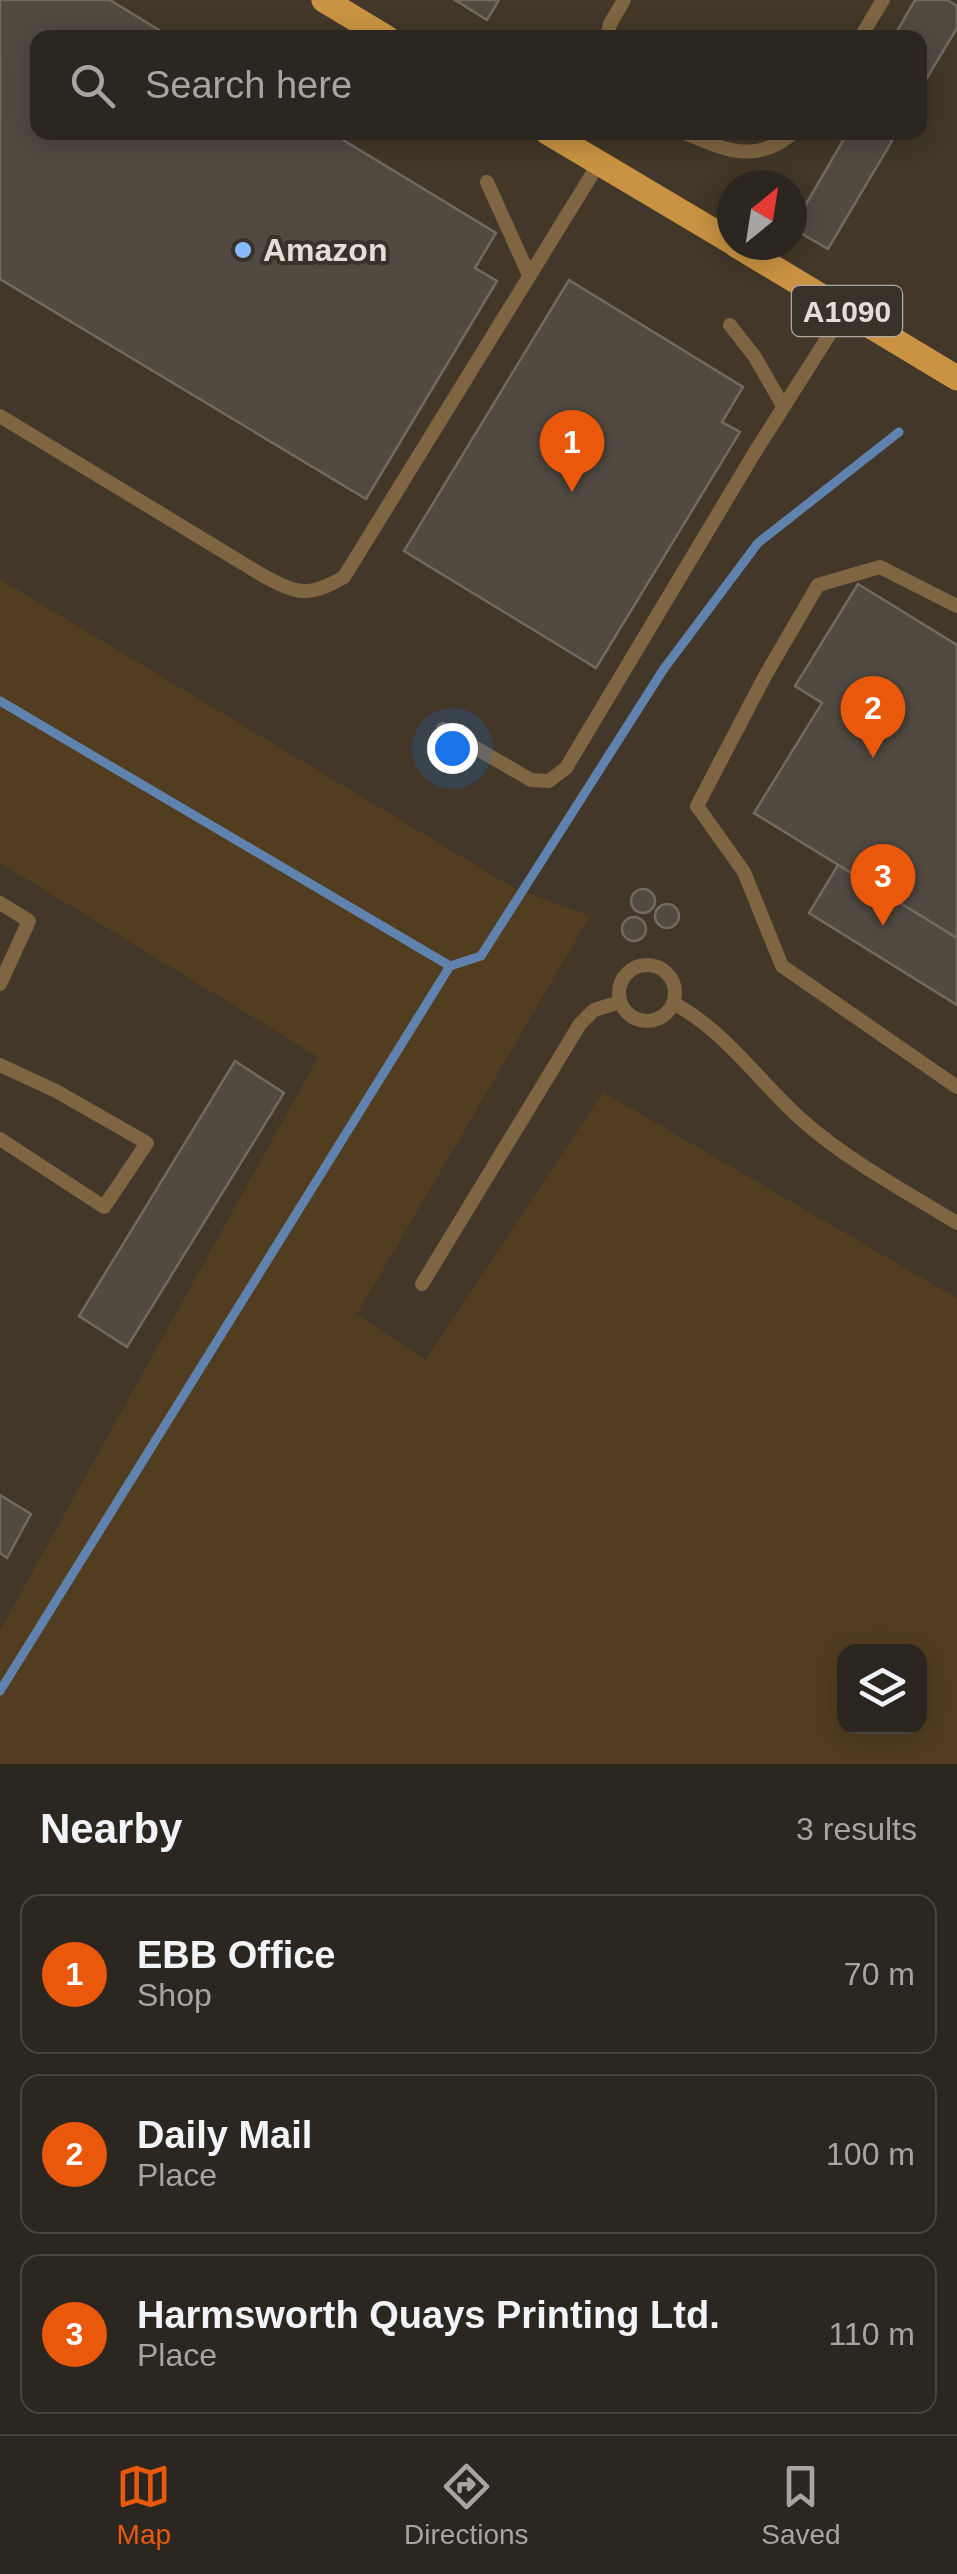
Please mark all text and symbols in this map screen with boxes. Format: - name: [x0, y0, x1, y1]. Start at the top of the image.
- search box: [30, 30, 927, 140]
- icon: search: [65, 58, 120, 113]
- text: Search here: [145, 64, 352, 106]
- north arrow: [717, 170, 807, 260]
- place label: Amazon: [263, 232, 387, 268]
- marker: Amazon: [232, 239, 254, 261]
- road number: A1090: [792, 286, 902, 336]
- pin: 1: [540, 410, 604, 492]
- pin: 2: [840, 676, 906, 758]
- your location: [427, 723, 478, 774]
- pin: 3: [850, 844, 916, 926]
- map controls: [837, 1644, 927, 1734]
- button: layers: [837, 1644, 927, 1734]
- text: Nearby: [40, 1805, 182, 1852]
- text: 3 results: [796, 1811, 917, 1847]
- text: EBB Office: [137, 1934, 335, 1976]
- text: 1: [66, 1956, 83, 1992]
- text: 70 m: [844, 1956, 915, 1992]
- text: Shop: [137, 1977, 212, 2013]
- text: Daily Mail: [137, 2114, 312, 2156]
- text: 2: [66, 2136, 83, 2172]
- text: 100 m: [826, 2136, 915, 2172]
- text: Place: [137, 2157, 217, 2193]
- text: Harmsworth Quays Printing Ltd.: [137, 2294, 720, 2336]
- text: 3: [66, 2316, 83, 2352]
- text: 110 m: [828, 2316, 915, 2352]
- text: Place: [137, 2337, 217, 2373]
- tab: Map: [116, 2459, 171, 2551]
- tab: Directions: [404, 2459, 529, 2551]
- tab: Saved: [761, 2459, 841, 2551]

